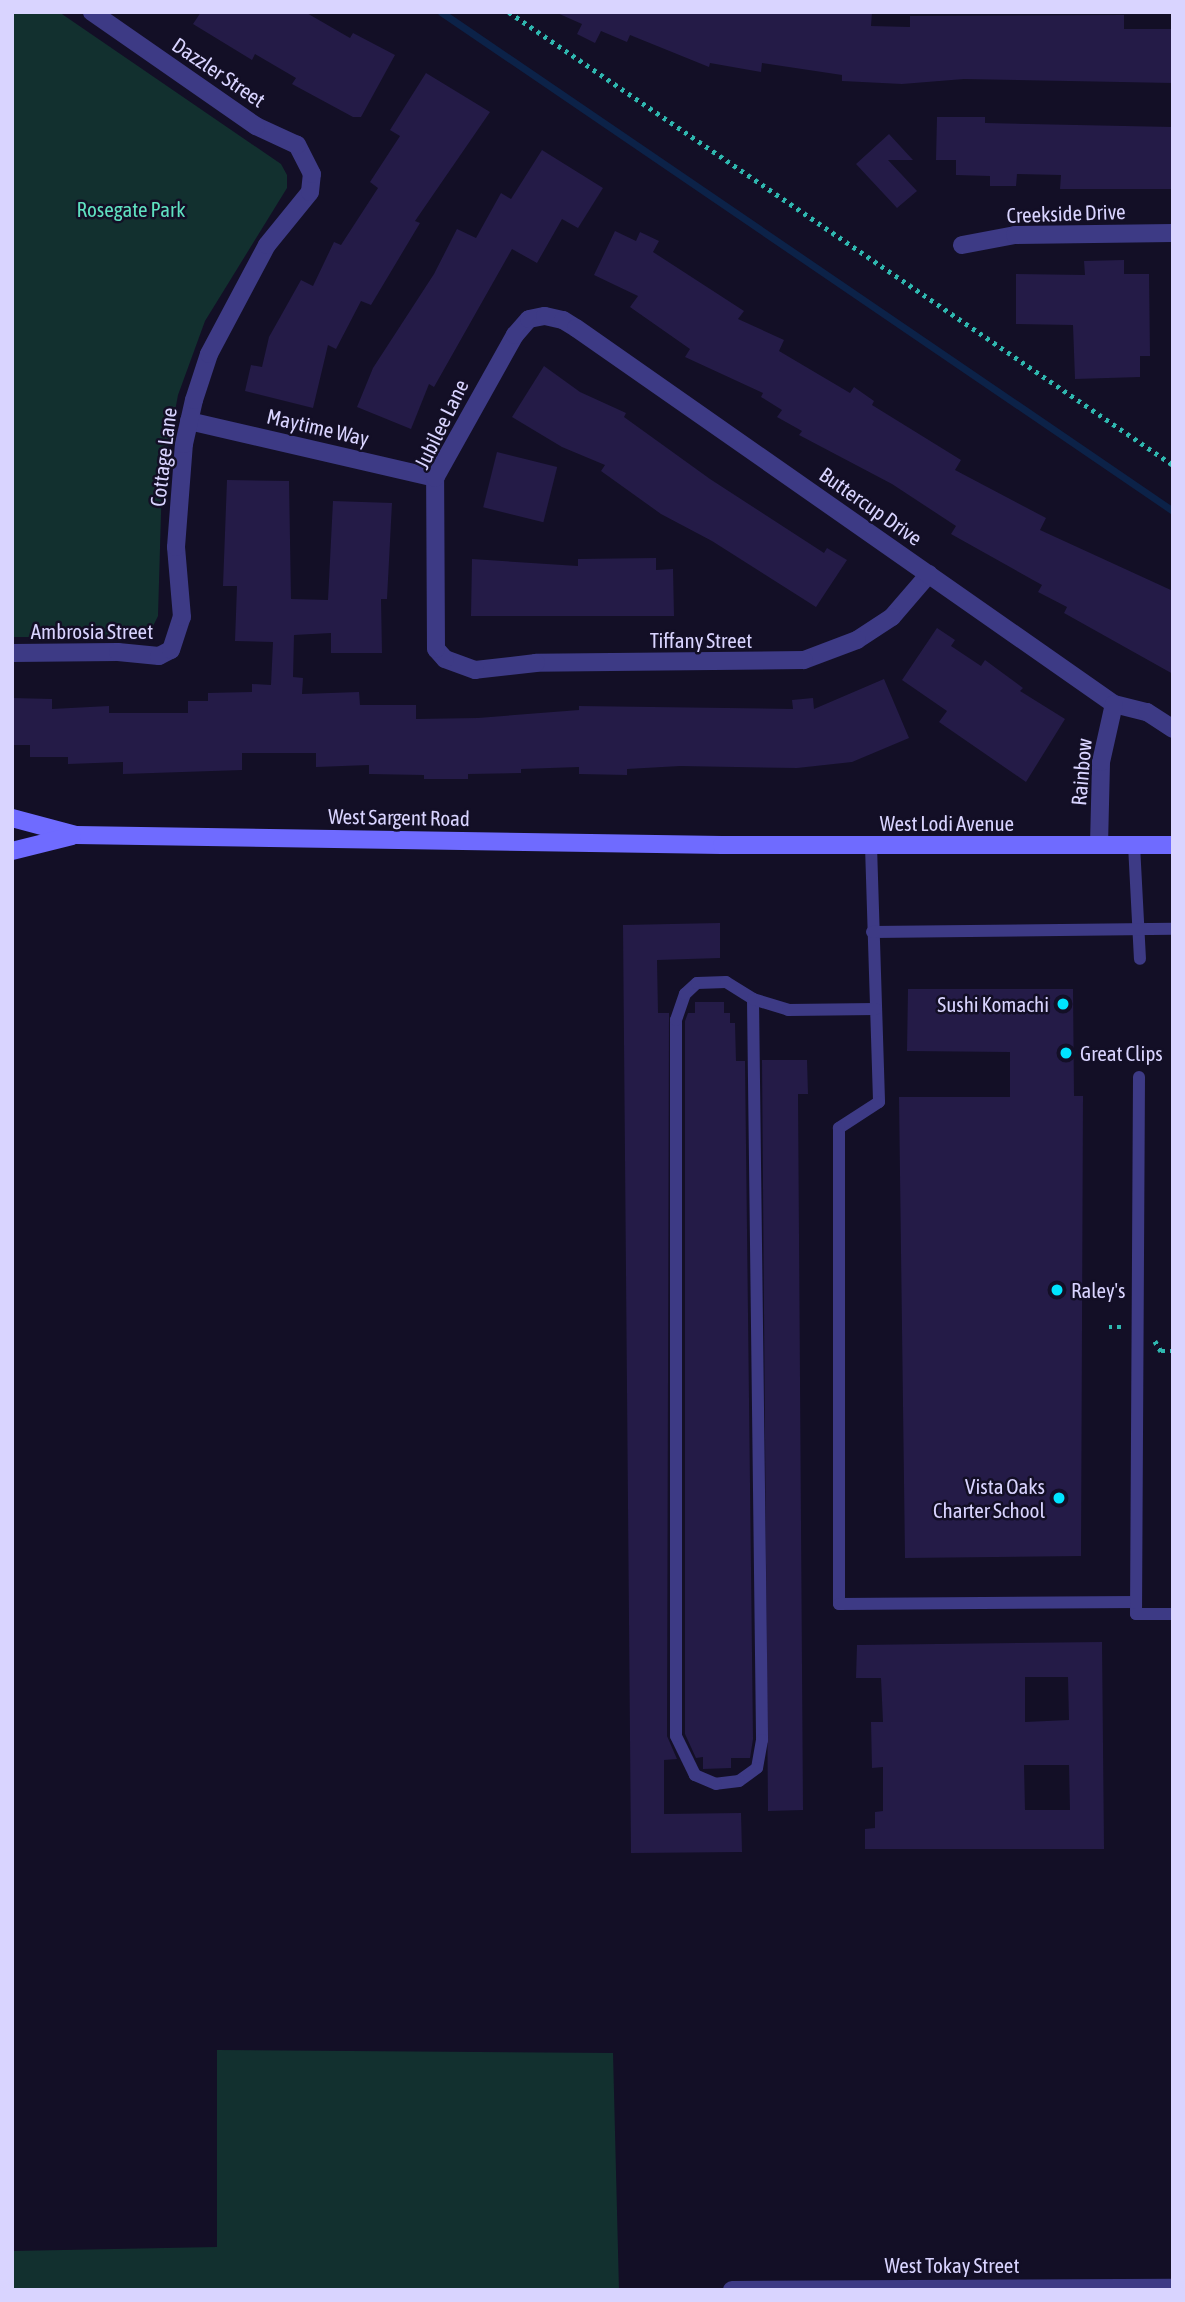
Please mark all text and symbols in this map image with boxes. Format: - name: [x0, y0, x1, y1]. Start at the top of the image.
- street label: Dazzler Street: [168, 32, 270, 112]
- park label: Rosegate Park: [76, 196, 186, 222]
- street label: Creekside Drive: [1006, 198, 1126, 228]
- street label: Jubilee Lane: [409, 375, 473, 473]
- street label: Maytime Way: [265, 403, 371, 451]
- street label: Cottage Lane: [144, 406, 182, 508]
- street label: Buttercup Drive: [815, 461, 927, 551]
- street label: Ambrosia Street: [31, 618, 153, 644]
- street label: Tiffany Street: [650, 627, 752, 653]
- street label: Rainbow: [1066, 737, 1096, 807]
- street label: West Sargent Road: [328, 803, 470, 831]
- street label: West Lodi Avenue: [880, 810, 1014, 836]
- place label: Sushi Komachi: [937, 991, 1049, 1017]
- marker: Sushi Komachi: [1055, 996, 1071, 1012]
- place label: Great Clips: [1080, 1040, 1163, 1066]
- marker: Great Clips: [1058, 1045, 1074, 1061]
- place label: Raley's: [1071, 1277, 1125, 1303]
- marker: Raley's: [1049, 1282, 1065, 1298]
- place label: Vista Oaks Charter School: [933, 1473, 1045, 1523]
- marker: Vista Oaks Charter School: [1051, 1490, 1067, 1506]
- street label: West Tokay Street: [885, 2252, 1019, 2278]

